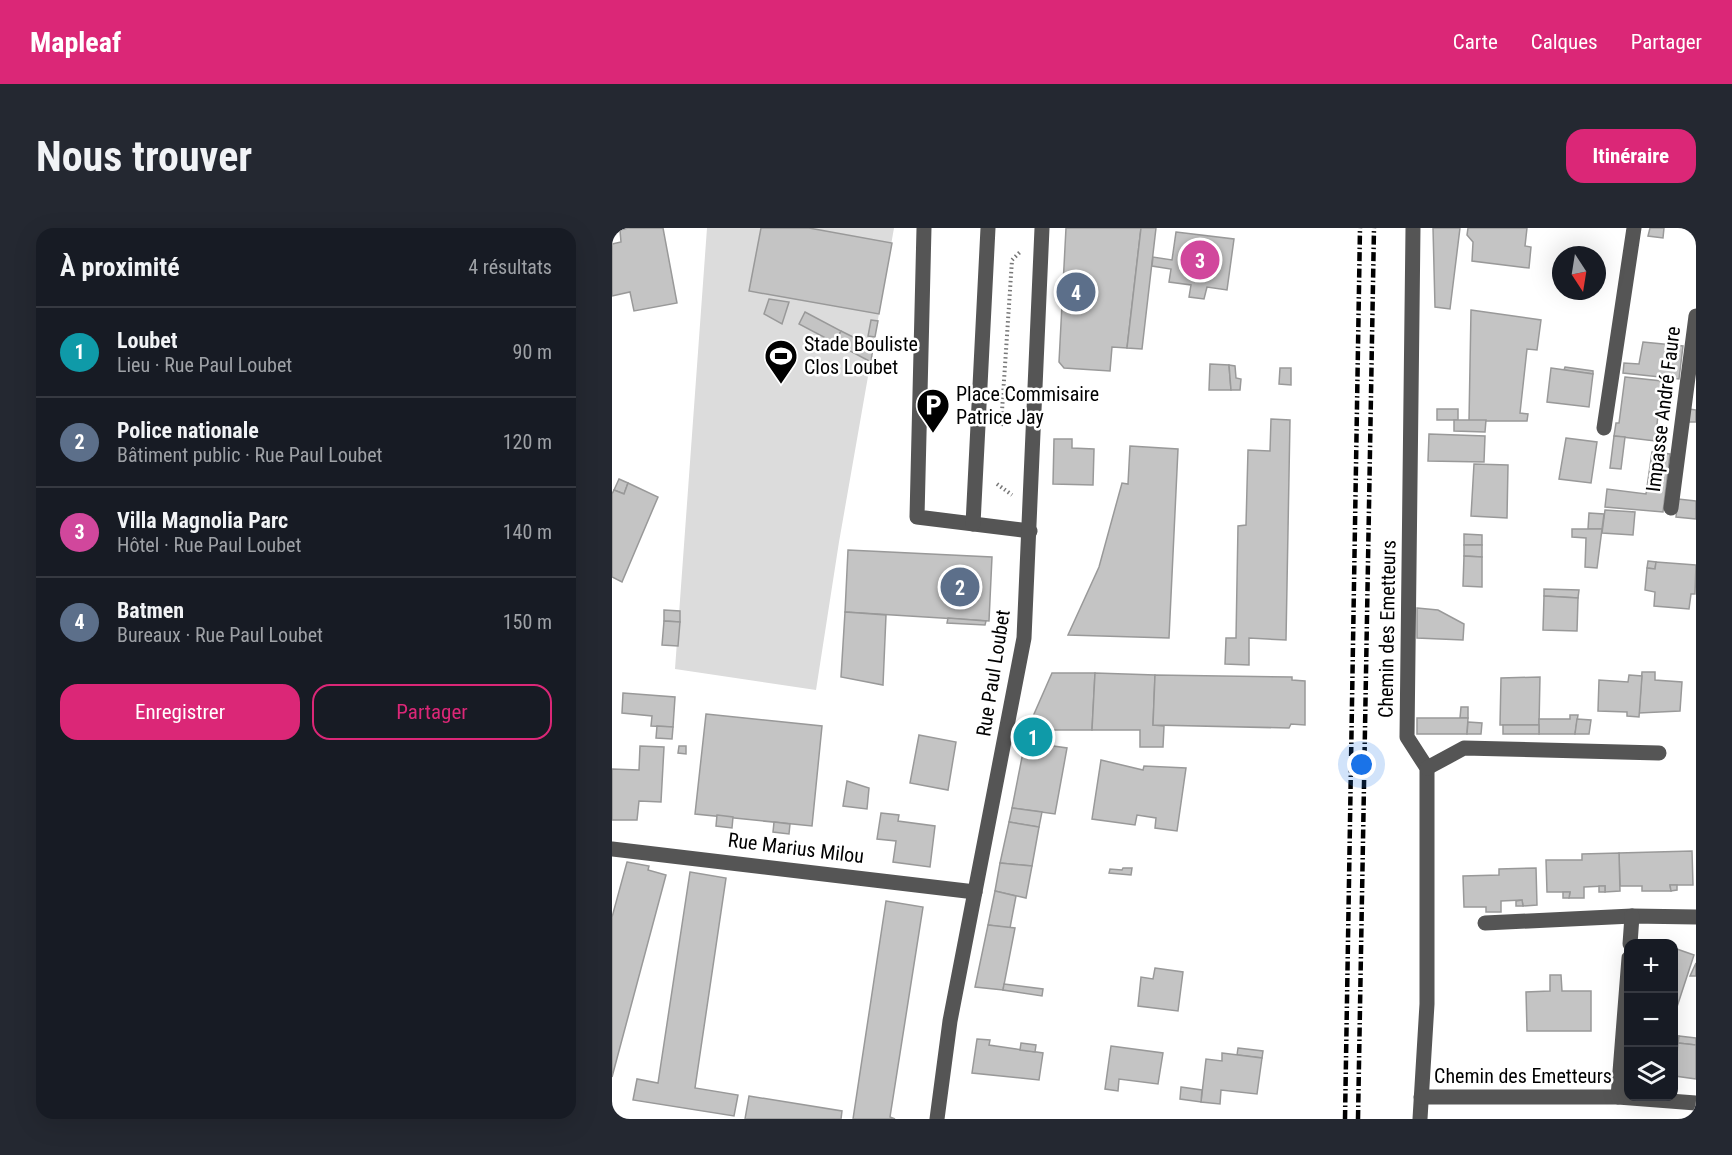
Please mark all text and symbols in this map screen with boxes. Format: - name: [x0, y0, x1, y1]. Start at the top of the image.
- text: Mapleaf: [30, 26, 121, 59]
- text: Carte: [1453, 30, 1498, 54]
- text: Calques: [1531, 30, 1598, 54]
- text: Partager: [1631, 30, 1702, 54]
- button: Itinéraire: [1566, 129, 1696, 183]
- text: Nous trouver: [36, 132, 252, 181]
- pin: 3: [1180, 237, 1220, 282]
- north arrow: [1552, 246, 1606, 300]
- text: À proximité: [60, 252, 180, 282]
- text: 4 résultats: [468, 255, 552, 279]
- pin: 4: [1056, 270, 1096, 314]
- street label: Impasse André Faure: [1641, 325, 1685, 493]
- text: Loubet: [117, 328, 177, 353]
- place label: Stade Bouliste Clos Loubet: [804, 332, 918, 379]
- sports icon: Stade Bouliste Clos Loubet: [763, 338, 799, 385]
- text: 1: [74, 340, 85, 364]
- text: 90 m: [513, 340, 552, 364]
- text: Lieu · Rue Paul Loubet: [117, 353, 292, 377]
- place label: Place Commisaire Patrice Jay: [956, 382, 1099, 429]
- parking icon: Place Commisaire Patrice Jay: [915, 387, 951, 434]
- text: Police nationale: [117, 418, 259, 443]
- text: 2: [74, 430, 85, 454]
- text: 120 m: [503, 430, 552, 454]
- text: Bâtiment public · Rue Paul Loubet: [117, 443, 383, 467]
- text: Villa Magnolia Parc: [117, 508, 288, 533]
- text: 3: [74, 520, 85, 544]
- text: 140 m: [503, 520, 552, 544]
- text: Hôtel · Rue Paul Loubet: [117, 533, 301, 557]
- street label: Chemin des Emetteurs: [1373, 540, 1401, 718]
- pin: 2: [940, 564, 980, 610]
- text: Batmen: [117, 598, 184, 623]
- street label: Rue Paul Loubet: [971, 608, 1015, 738]
- text: 4: [74, 610, 85, 634]
- text: 150 m: [503, 610, 552, 634]
- text: Bureaux · Rue Paul Loubet: [117, 623, 323, 647]
- button: Enregistrer: [60, 684, 300, 740]
- button: Partager: [312, 684, 552, 740]
- pin: 1: [1014, 714, 1052, 760]
- your location: [1347, 750, 1376, 779]
- street label: Rue Marius Milou: [727, 828, 865, 868]
- map controls: [1624, 939, 1678, 1101]
- button: +: [1624, 939, 1678, 993]
- button: −: [1624, 993, 1678, 1047]
- button: layers: [1624, 1047, 1678, 1101]
- street label: Chemin des Emetteurs: [1434, 1064, 1612, 1088]

